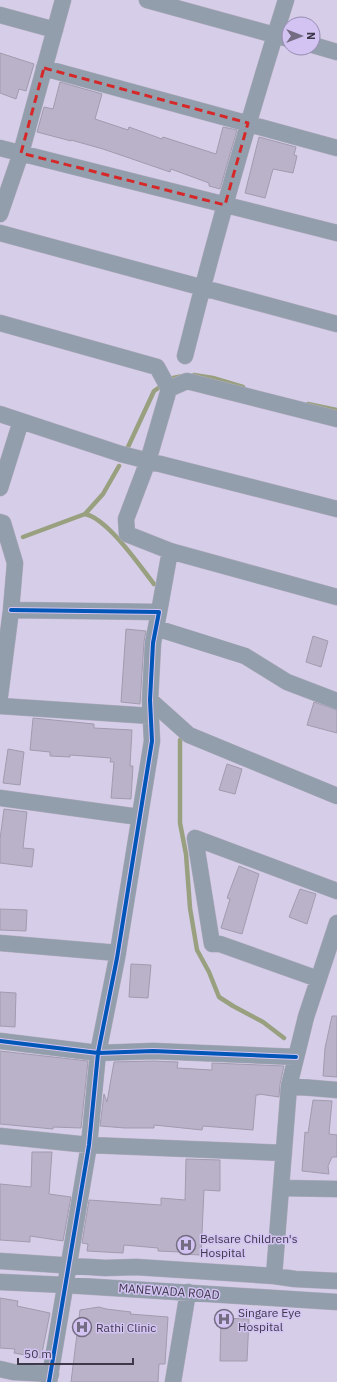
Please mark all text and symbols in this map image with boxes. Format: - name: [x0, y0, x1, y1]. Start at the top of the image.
- north arrow: [281, 16, 321, 56]
- text: N: [304, 32, 318, 40]
- place label: Belsare Children's Hospital: [200, 1231, 298, 1260]
- hospital icon: Belsare Children's Hospital: [175, 1234, 197, 1256]
- street label: MANEWADA ROAD: [118, 1280, 220, 1302]
- place label: Singare Eye Hospital: [238, 1305, 301, 1334]
- hospital icon: Singare Eye Hospital: [213, 1308, 235, 1330]
- hospital icon: Rathi Clinic: [71, 1316, 93, 1338]
- place label: Rathi Clinic: [96, 1320, 156, 1335]
- scale bar: [18, 1340, 133, 1366]
- text: 50 m: [24, 1346, 52, 1361]

